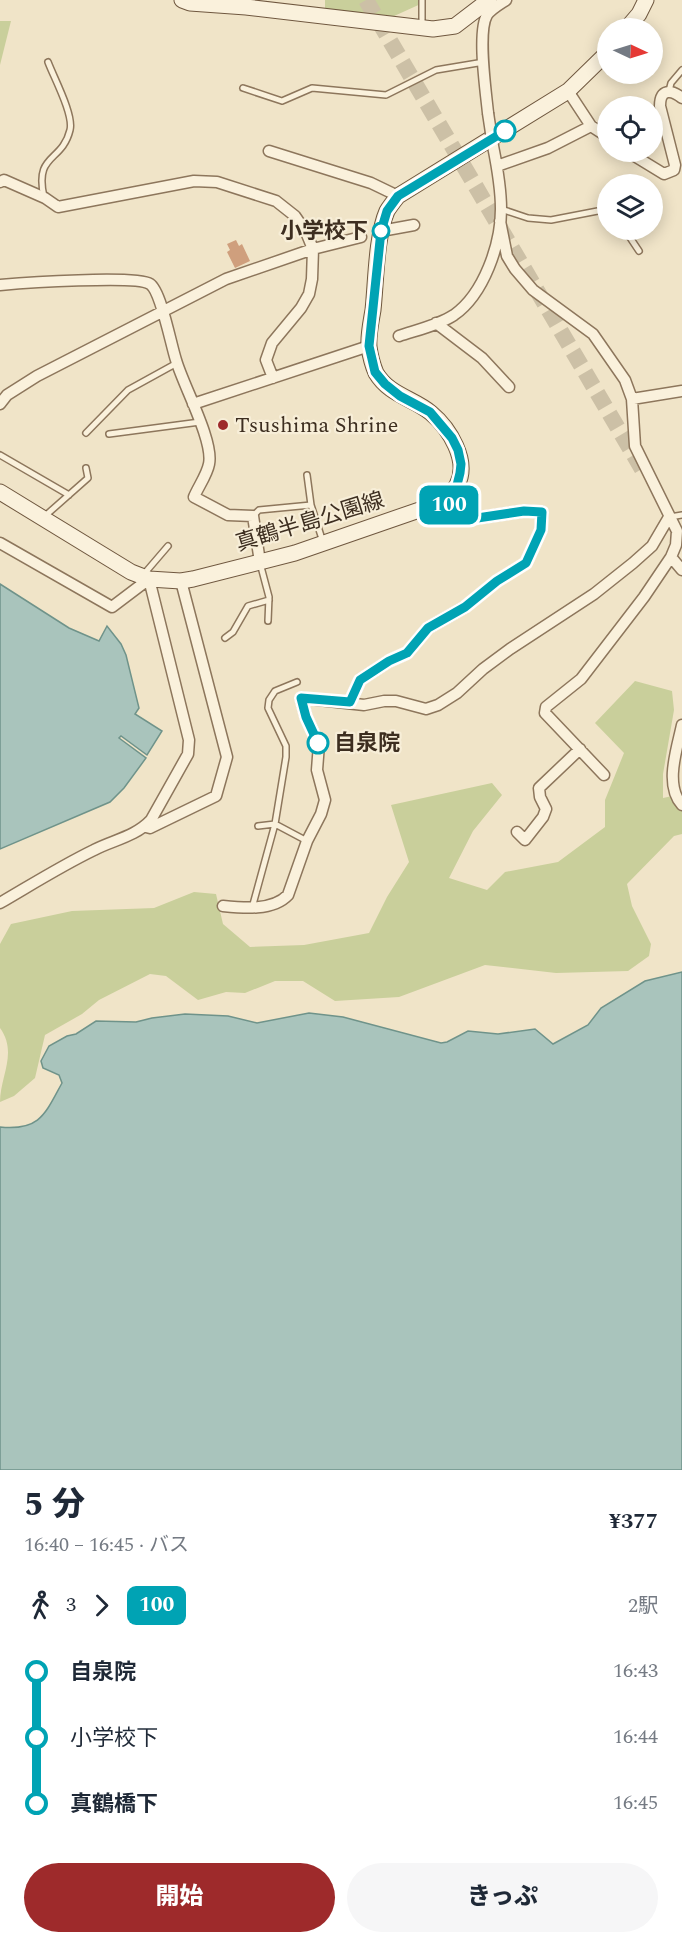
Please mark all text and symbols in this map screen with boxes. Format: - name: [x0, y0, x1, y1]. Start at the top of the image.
- north arrow: [597, 18, 663, 84]
- map controls: [597, 18, 663, 240]
- button: locate: [597, 96, 663, 162]
- unlabelled marker: [494, 120, 516, 142]
- button: layers: [597, 174, 663, 240]
- place label: 小学校下: [280, 215, 368, 248]
- marker: 小学校下: [372, 222, 390, 240]
- place label: Tsushima Shrine: [235, 409, 398, 442]
- marker: Tsushima Shrine: [216, 418, 230, 432]
- street label: 真鶴半島公園線: [232, 484, 388, 560]
- line badge: 100: [414, 486, 484, 524]
- text: 100: [431, 489, 467, 521]
- place label: 自泉院: [334, 727, 400, 760]
- marker: 自泉院: [307, 732, 329, 754]
- text: 5 分: [24, 1480, 85, 1530]
- text: ¥377: [609, 1505, 658, 1538]
- text: 16:40 – 16:45 · バス: [24, 1530, 189, 1560]
- icon: walk: [24, 1589, 57, 1622]
- icon: forward: [85, 1589, 118, 1622]
- text: 100: [139, 1589, 174, 1621]
- text: 3: [66, 1590, 76, 1620]
- text: 2駅: [628, 1591, 658, 1621]
- text: 自泉院: [70, 1656, 136, 1689]
- text: 16:43: [613, 1656, 658, 1686]
- text: 小学校下: [70, 1722, 158, 1755]
- text: 16:44: [613, 1722, 658, 1752]
- text: 真鶴橋下: [70, 1788, 158, 1821]
- text: 16:45: [613, 1788, 658, 1818]
- button: 開始: [24, 1863, 335, 1932]
- button: きっぷ: [347, 1863, 658, 1932]

